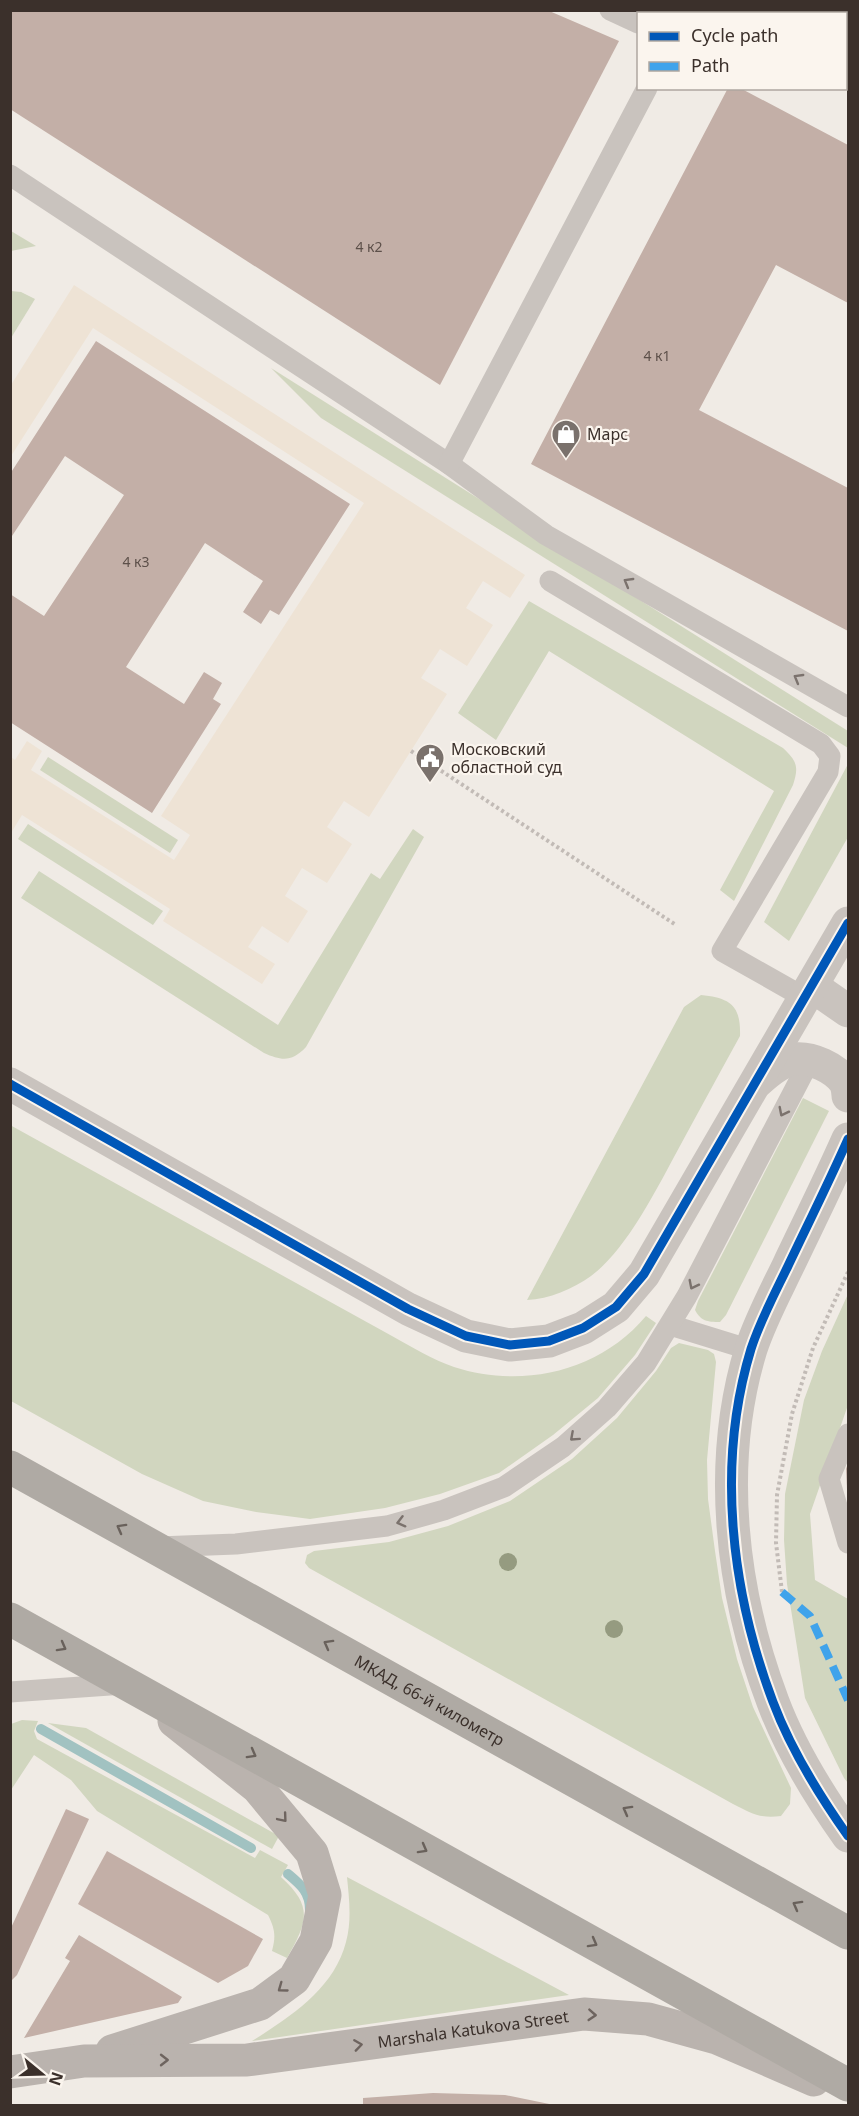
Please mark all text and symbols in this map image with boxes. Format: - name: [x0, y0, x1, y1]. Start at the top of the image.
- legend: [637, 12, 847, 90]
- text: Cycle path: [691, 23, 778, 47]
- text: Path: [691, 53, 730, 77]
- house number: 4 к2: [355, 237, 383, 256]
- house number: 4 к1: [643, 346, 671, 365]
- shop icon: Марс: [550, 418, 582, 460]
- place label: Марс: [587, 423, 628, 445]
- house number: 4 к3: [122, 552, 150, 571]
- one-way arrow: [624, 578, 634, 589]
- one-way arrow: [793, 674, 804, 685]
- place label: Московский областной суд: [451, 738, 562, 778]
- public building icon: Московский областной суд: [414, 742, 446, 784]
- one-way arrow: [779, 1106, 790, 1116]
- one-way arrow: [689, 1279, 700, 1289]
- one-way arrow: [570, 1430, 581, 1441]
- one-way arrow: [396, 1515, 407, 1527]
- one-way arrow: [117, 1524, 127, 1535]
- one-way arrow: [55, 1640, 66, 1651]
- one-way arrow: [324, 1640, 334, 1651]
- street label: МКАД, 66-й километр: [351, 1650, 508, 1751]
- one-way arrow: [246, 1746, 257, 1758]
- one-way arrow: [623, 1806, 633, 1817]
- one-way arrow: [276, 1811, 287, 1822]
- one-way arrow: [417, 1841, 427, 1853]
- one-way arrow: [793, 1901, 804, 1912]
- one-way arrow: [587, 1936, 597, 1947]
- one-way arrow: [277, 1981, 288, 1992]
- street label: Marshala Katukova Street: [376, 2005, 570, 2053]
- one-way arrow: [588, 2008, 597, 2021]
- one-way arrow: [353, 2039, 362, 2052]
- north arrow: [12, 2044, 72, 2104]
- one-way arrow: [159, 2054, 168, 2066]
- text: N: [44, 2069, 69, 2089]

